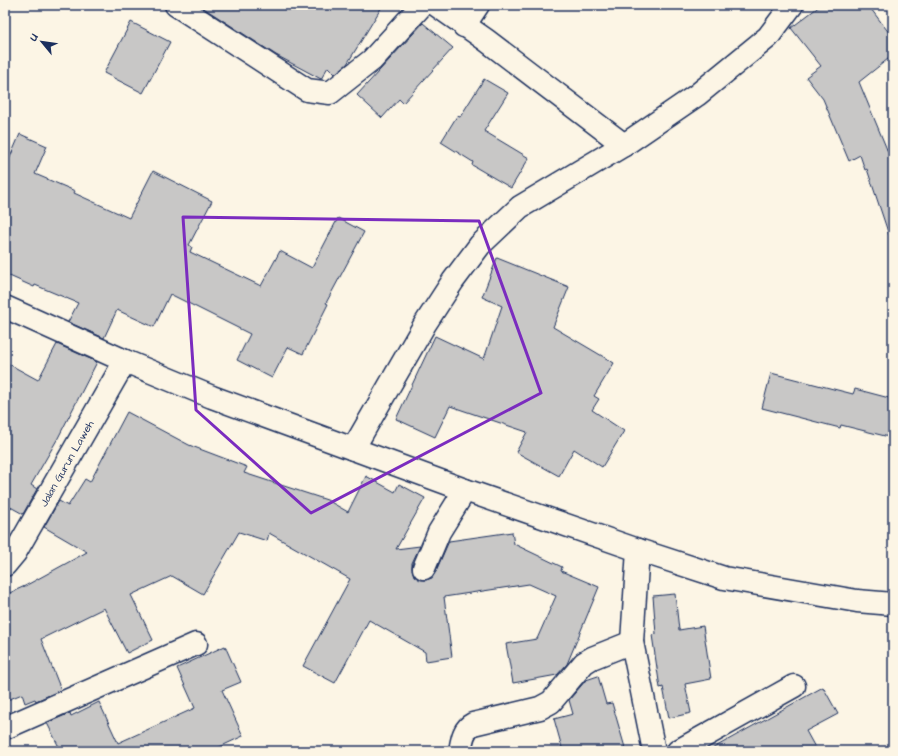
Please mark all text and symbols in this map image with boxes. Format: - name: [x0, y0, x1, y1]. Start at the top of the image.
- north arrow: [22, 22, 62, 62]
- text: U: [25, 31, 42, 45]
- street label: Jalan Gurun Laweh: [36, 417, 98, 509]

